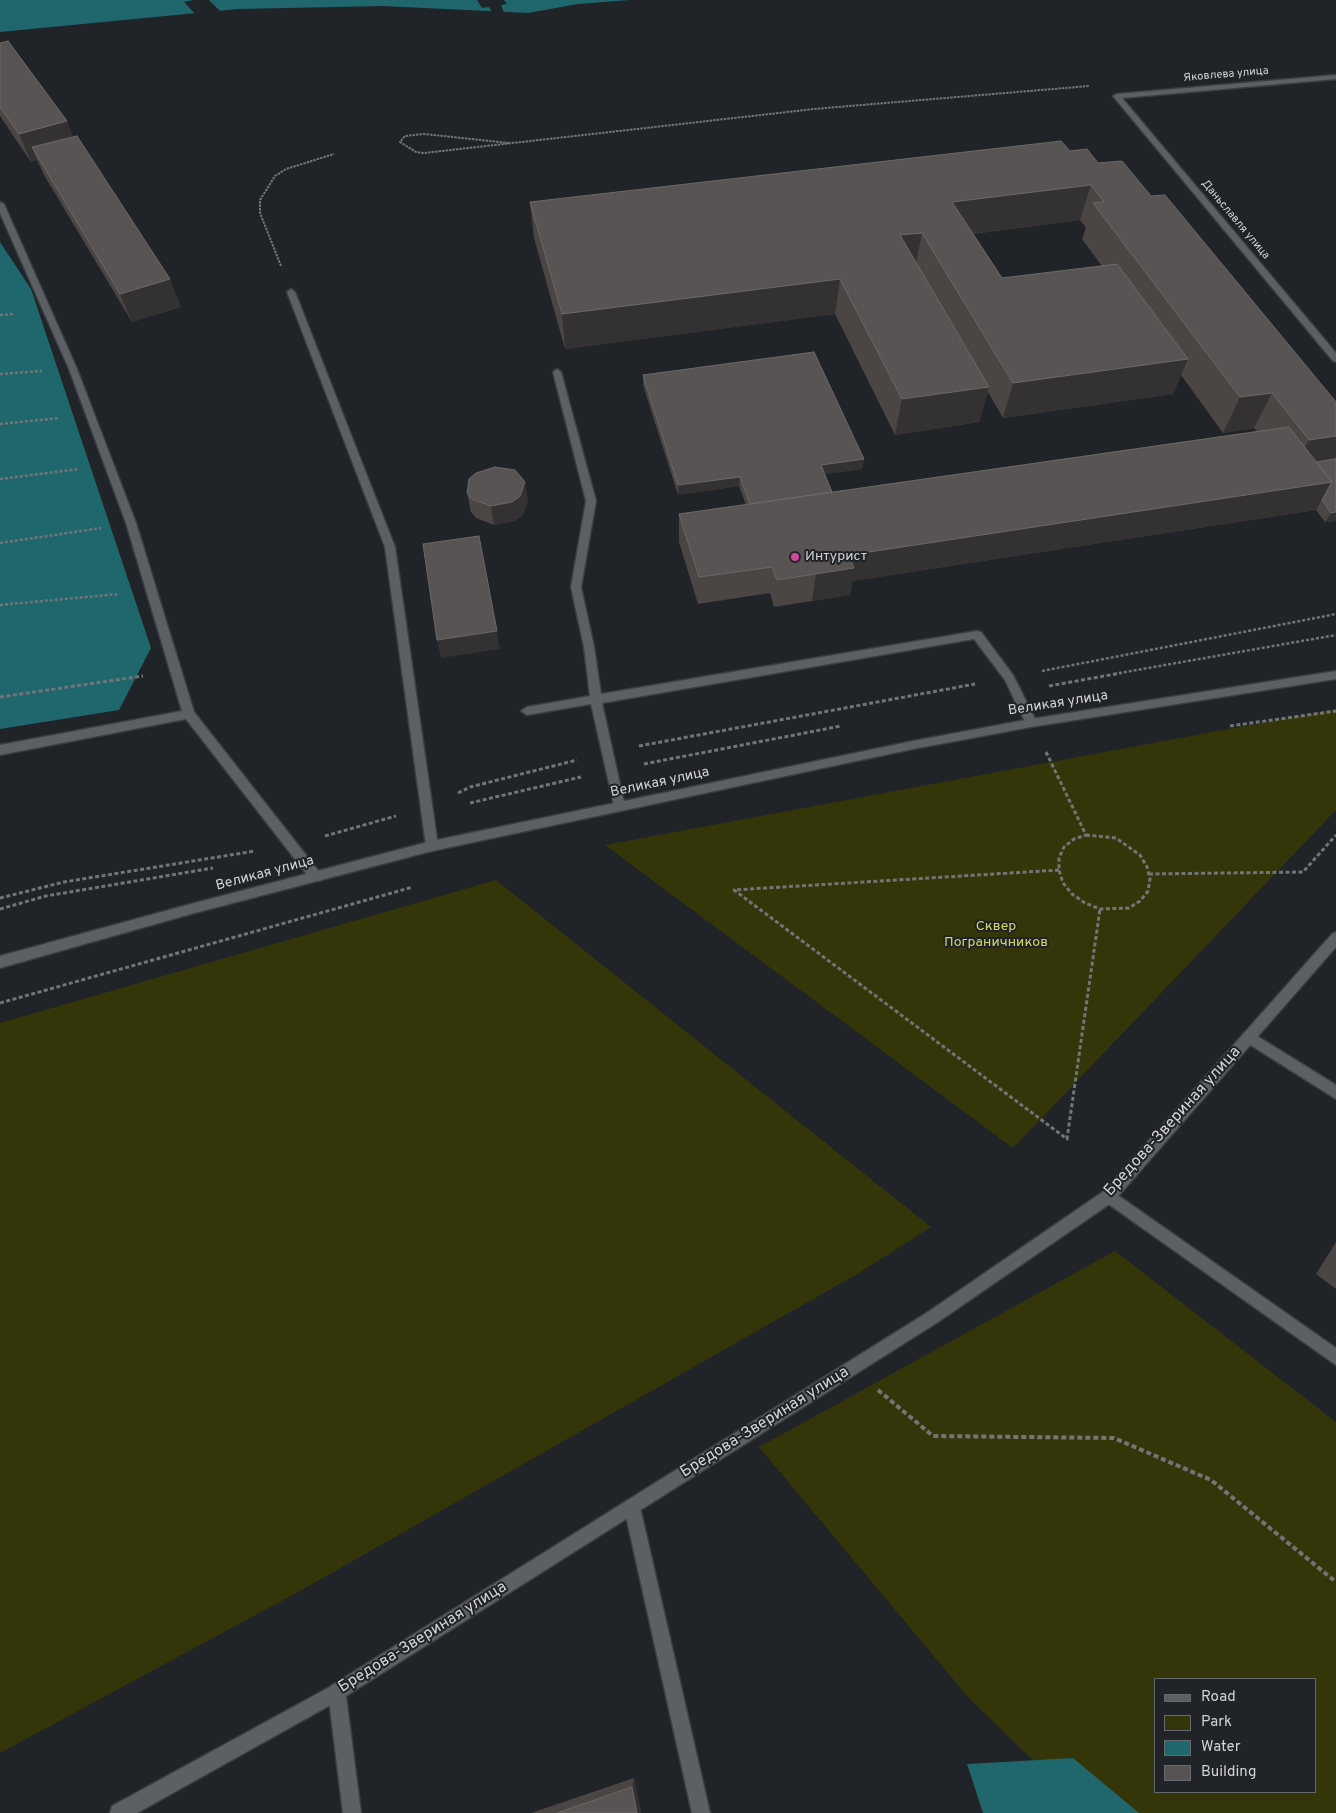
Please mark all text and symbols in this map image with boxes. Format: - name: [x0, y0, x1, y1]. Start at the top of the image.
- street label: Яковлева улица: [1183, 65, 1269, 85]
- street label: Даньславля улица: [1198, 178, 1272, 262]
- place label: Интурист: [805, 549, 867, 565]
- marker: Интурист: [789, 551, 801, 563]
- street label: Великая улица: [1007, 688, 1109, 720]
- street label: Великая улица: [609, 764, 711, 802]
- street label: Великая улица: [214, 853, 316, 895]
- park label: Сквер Пограничников: [944, 919, 1048, 952]
- street label: Бредова-Звериная улица: [1101, 1043, 1245, 1201]
- street label: Бредова-Звериная улица: [677, 1363, 853, 1483]
- street label: Бредова-Звериная улица: [335, 1578, 511, 1698]
- legend: [1154, 1678, 1316, 1793]
- text: Road: [1201, 1688, 1236, 1707]
- text: Park: [1201, 1713, 1232, 1732]
- text: Water: [1201, 1738, 1240, 1757]
- text: Building: [1201, 1763, 1256, 1782]

